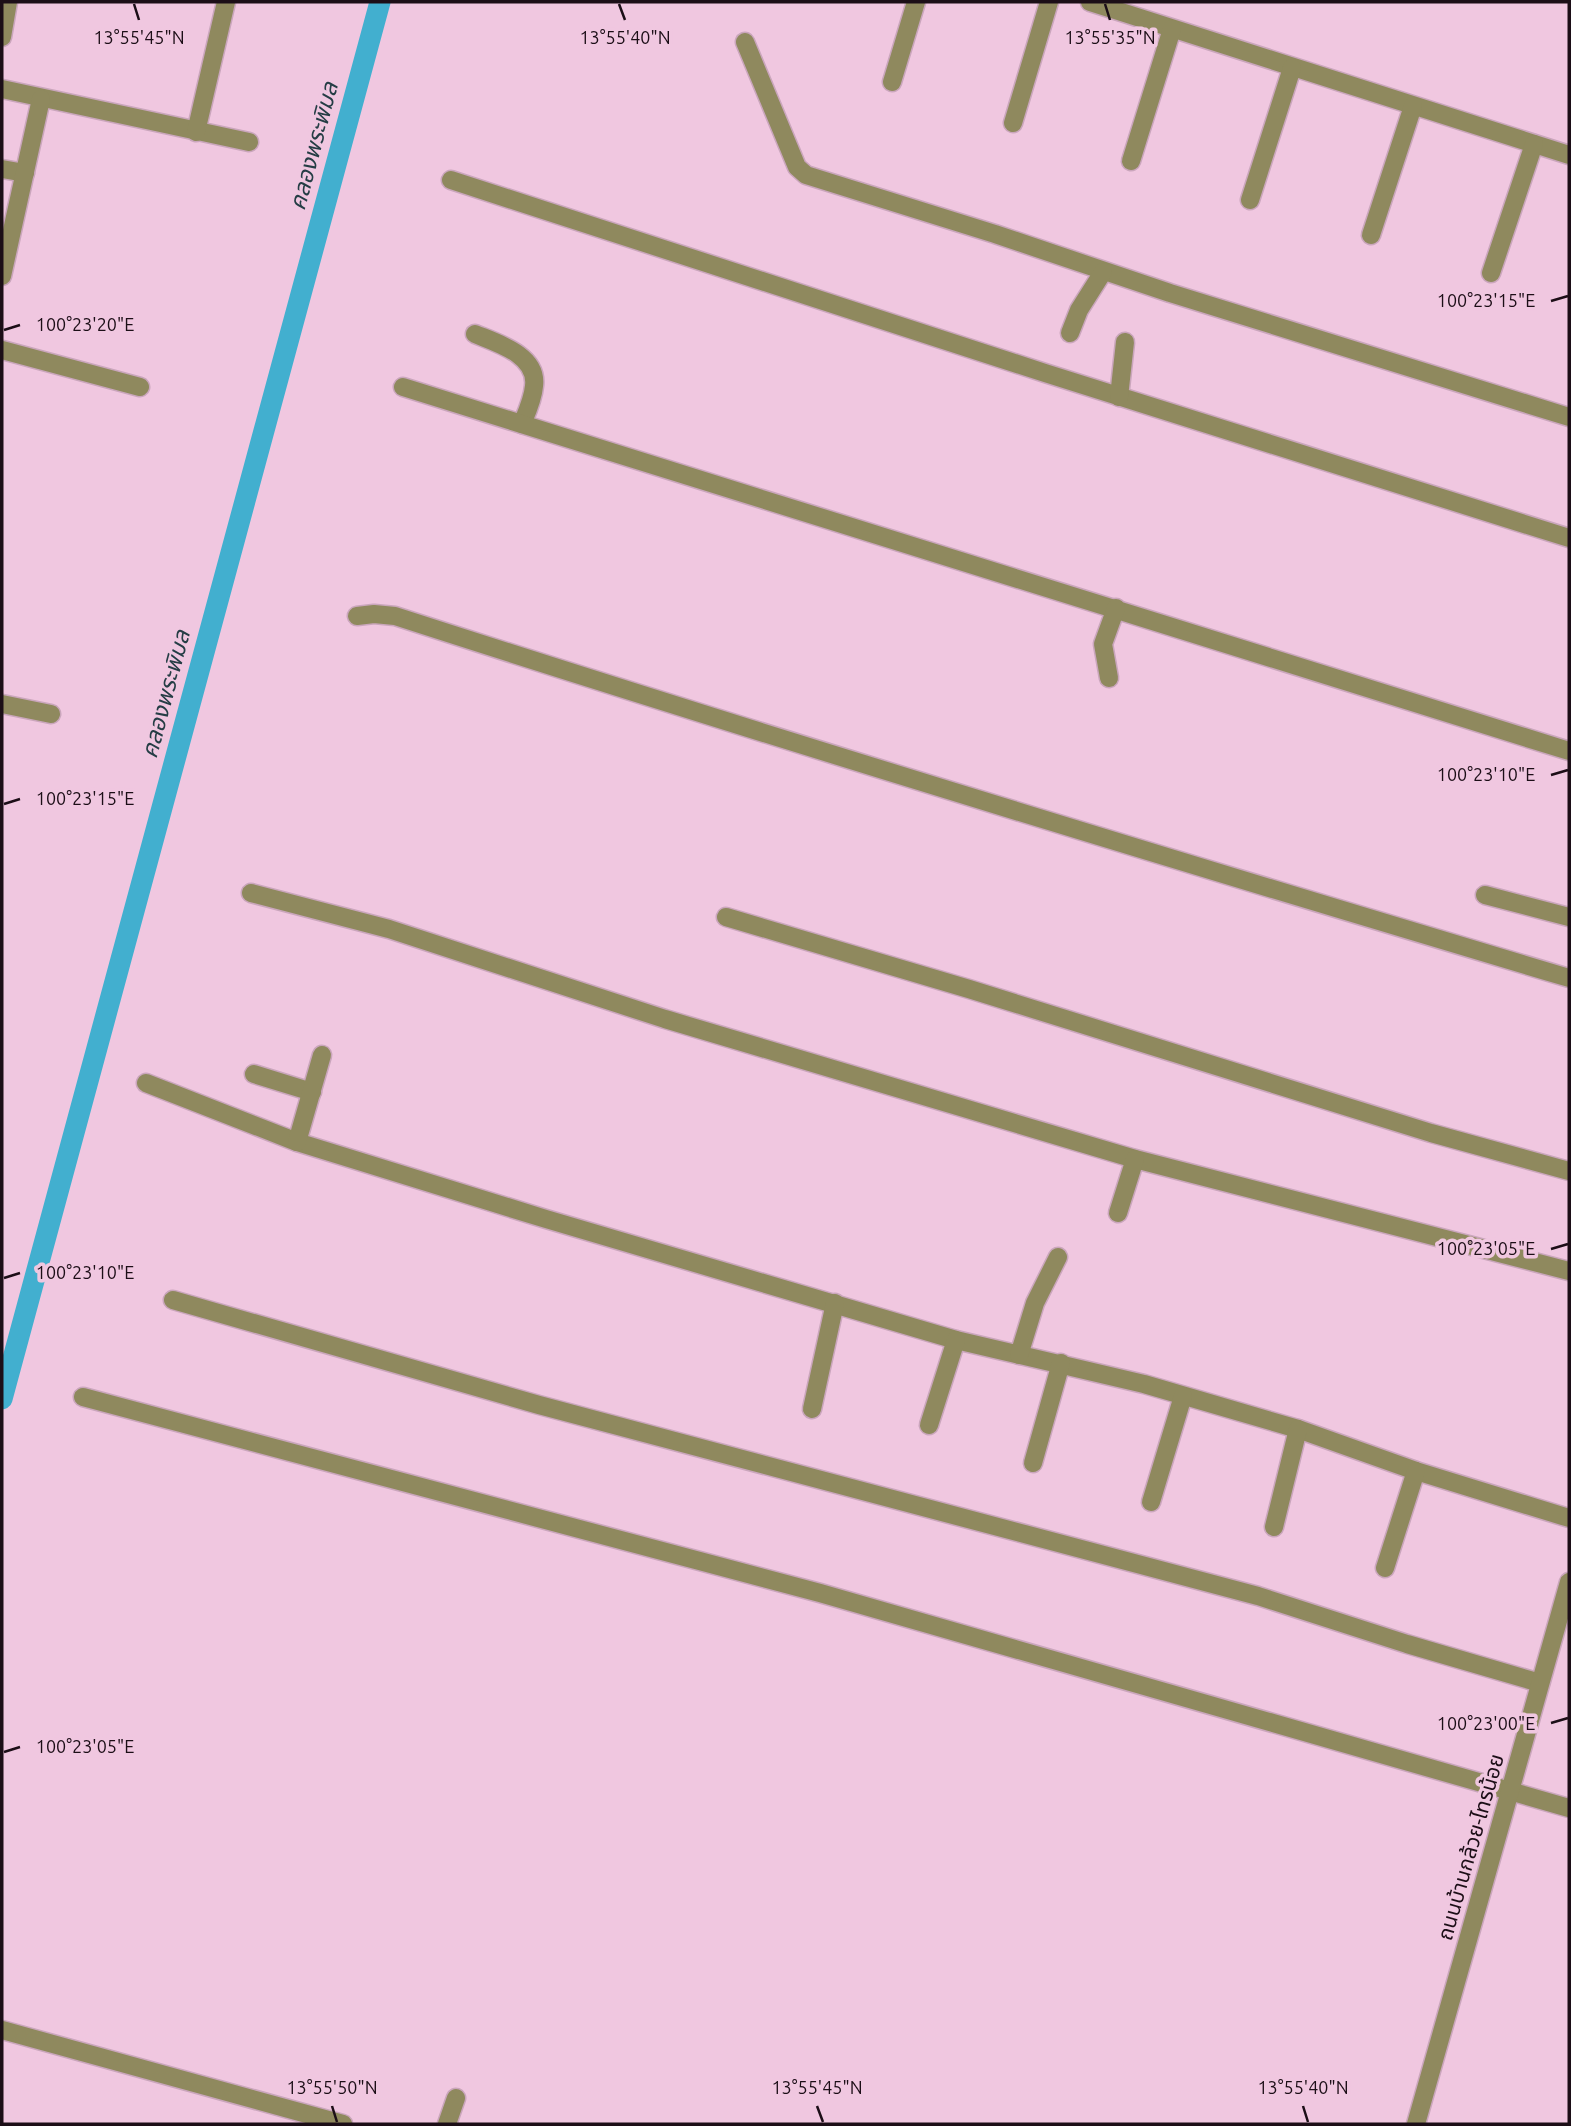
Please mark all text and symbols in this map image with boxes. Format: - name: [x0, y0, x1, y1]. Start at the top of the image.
- text: 13°55'45"N: [93, 27, 185, 47]
- text: 13°55'40"N: [579, 27, 671, 47]
- text: 13°55'35"N: [1064, 27, 1156, 47]
- water label: คลองพระพิมล: [284, 79, 342, 213]
- text: 100°23'15"E: [1437, 290, 1535, 310]
- text: 100°23'20"E: [36, 314, 134, 334]
- water label: คลองพระพิมล: [136, 627, 194, 761]
- text: 100°23'10"E: [1437, 764, 1535, 784]
- text: 100°23'15"E: [36, 788, 134, 808]
- text: 100°23'05"E: [1437, 1238, 1535, 1258]
- text: 100°23'10"E: [36, 1262, 134, 1282]
- text: 100°23'00"E: [1437, 1713, 1535, 1733]
- text: 100°23'05"E: [36, 1736, 134, 1756]
- street label: ถนนบ้านกล้วย-ไทรน้อย: [1432, 1751, 1508, 1943]
- text: 13°55'50"N: [286, 2077, 378, 2097]
- text: 13°55'45"N: [771, 2077, 863, 2097]
- text: 13°55'40"N: [1257, 2077, 1349, 2097]

